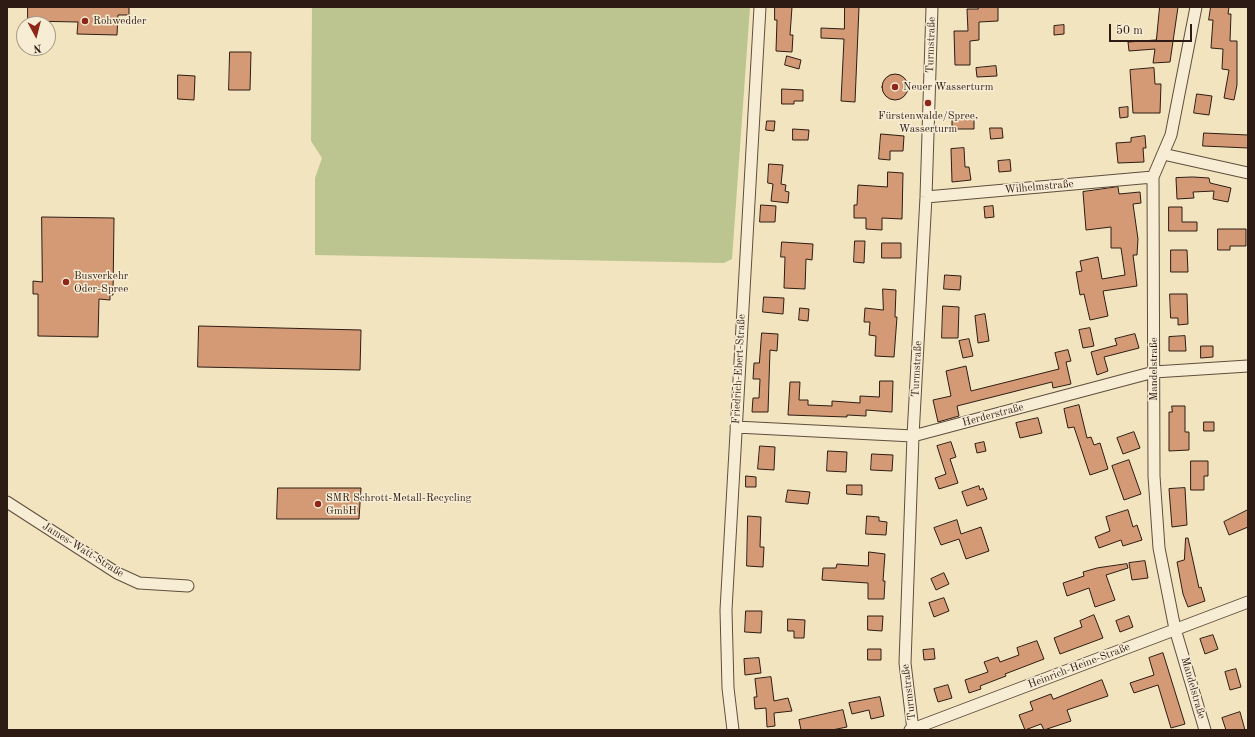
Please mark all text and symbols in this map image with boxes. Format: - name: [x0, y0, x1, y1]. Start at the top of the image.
- place label: Rohwedder: [93, 14, 146, 28]
- north arrow: [16, 16, 56, 56]
- marker: Rohwedder: [80, 16, 90, 26]
- scale bar: [1111, 16, 1194, 42]
- street label: Turmstraße: [923, 17, 939, 73]
- text: 50 m: [1116, 25, 1143, 37]
- text: N: [33, 41, 42, 53]
- place label: Neuer Wasserturm: [903, 80, 993, 94]
- marker: Neuer Wasserturm: [890, 82, 900, 92]
- marker: Fürstenwalde/Spree, Wasserturm: [923, 98, 933, 108]
- place label: Fürstenwalde/Spree, Wasserturm: [878, 109, 978, 135]
- street label: Wilhelmstraße: [1004, 177, 1074, 197]
- place label: Busverkehr Oder-Spree: [74, 269, 128, 295]
- marker: Busverkehr Oder-Spree: [61, 277, 71, 287]
- street label: Friedrich-Ebert-Straße: [730, 314, 748, 424]
- street label: Mandelstraße: [1147, 337, 1161, 401]
- street label: Turmstraße: [909, 341, 925, 397]
- street label: Herderstraße: [961, 400, 1025, 430]
- place label: SMR Schrott-Metall-Recycling GmbH: [326, 491, 472, 517]
- marker: SMR Schrott-Metall-Recycling GmbH: [313, 499, 323, 509]
- street label: James-Watt-Straße: [40, 520, 126, 580]
- street label: Heinrich-Heine-Straße: [1026, 640, 1132, 692]
- street label: Mandelstraße: [1178, 656, 1208, 720]
- street label: Turmstraße: [899, 663, 919, 721]

